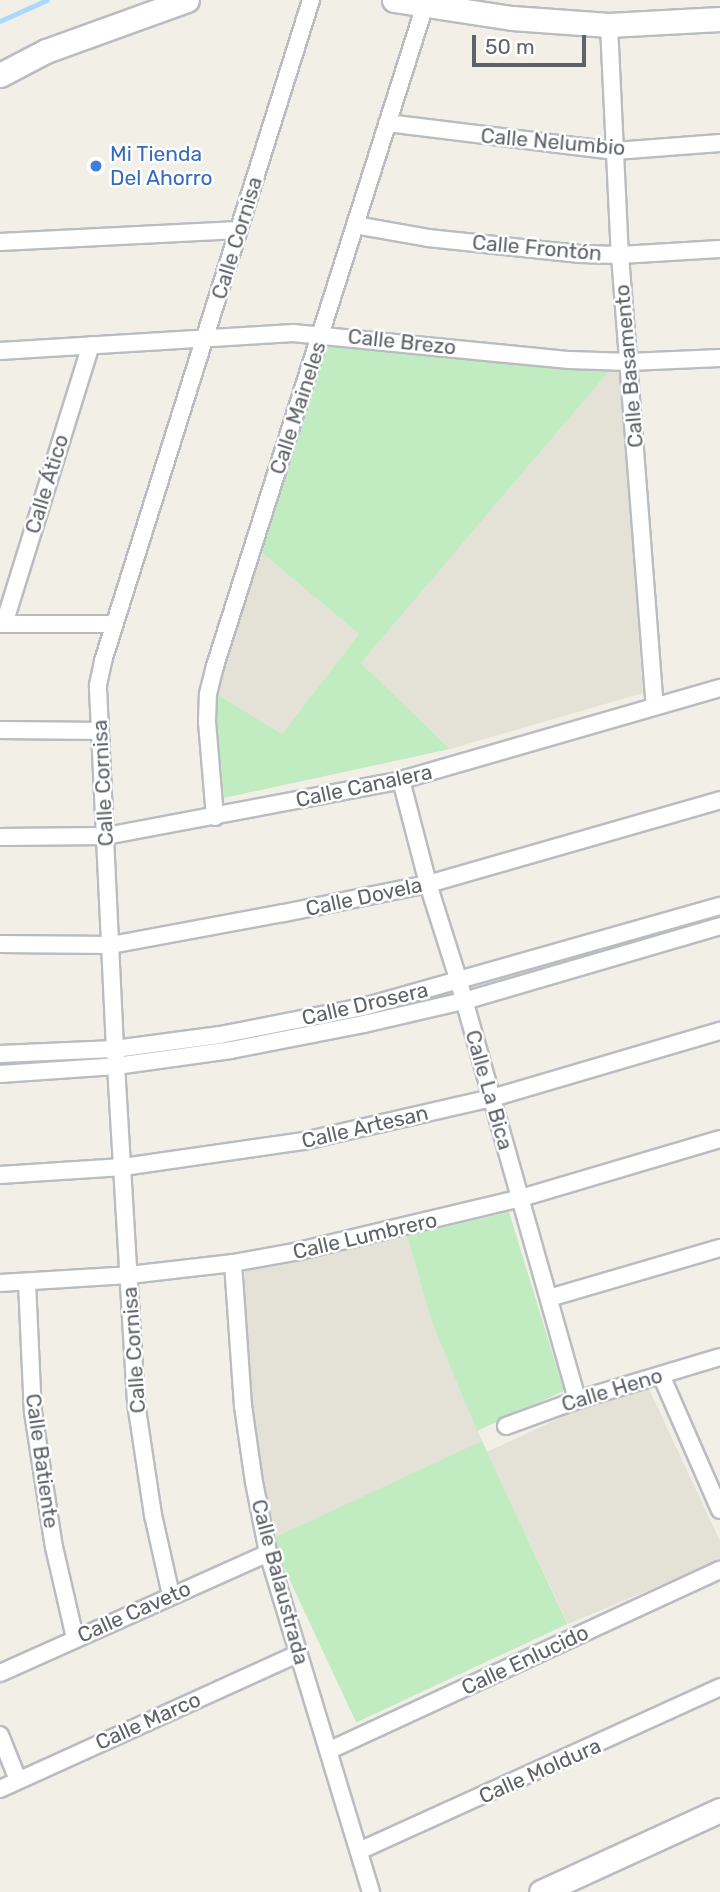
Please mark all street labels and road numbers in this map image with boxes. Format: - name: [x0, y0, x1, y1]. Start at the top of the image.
- street label: Calle Nelumbio: [480, 123, 626, 161]
- street label: Calle Cornisa: [206, 174, 268, 302]
- street label: Calle Frontón: [471, 230, 603, 266]
- street label: Calle Basamento: [609, 283, 649, 449]
- street label: Calle Brezo: [347, 324, 457, 360]
- street label: Calle Maineles: [265, 338, 331, 478]
- street label: Calle Ático: [20, 431, 74, 537]
- street label: Calle Cornisa: [87, 719, 119, 847]
- street label: Calle Canalera: [293, 759, 435, 813]
- street label: Calle Dovela: [303, 872, 425, 922]
- street label: Calle Drosera: [299, 977, 431, 1031]
- street label: Calle La Bica: [460, 1027, 518, 1153]
- street label: Calle Artesan: [299, 1100, 431, 1154]
- street label: Calle Lumbrero: [290, 1207, 440, 1265]
- street label: Calle Cornisa: [117, 1286, 151, 1414]
- street label: Calle Heno: [558, 1363, 666, 1417]
- street label: Calle Batiente: [20, 1392, 64, 1530]
- street label: Calle Balaustrada: [246, 1497, 314, 1667]
- street label: Calle Caveto: [73, 1576, 195, 1648]
- street label: Calle Enlucido: [458, 1620, 592, 1700]
- street label: Calle Marco: [92, 1687, 204, 1755]
- street label: Calle Moldura: [475, 1733, 605, 1809]

